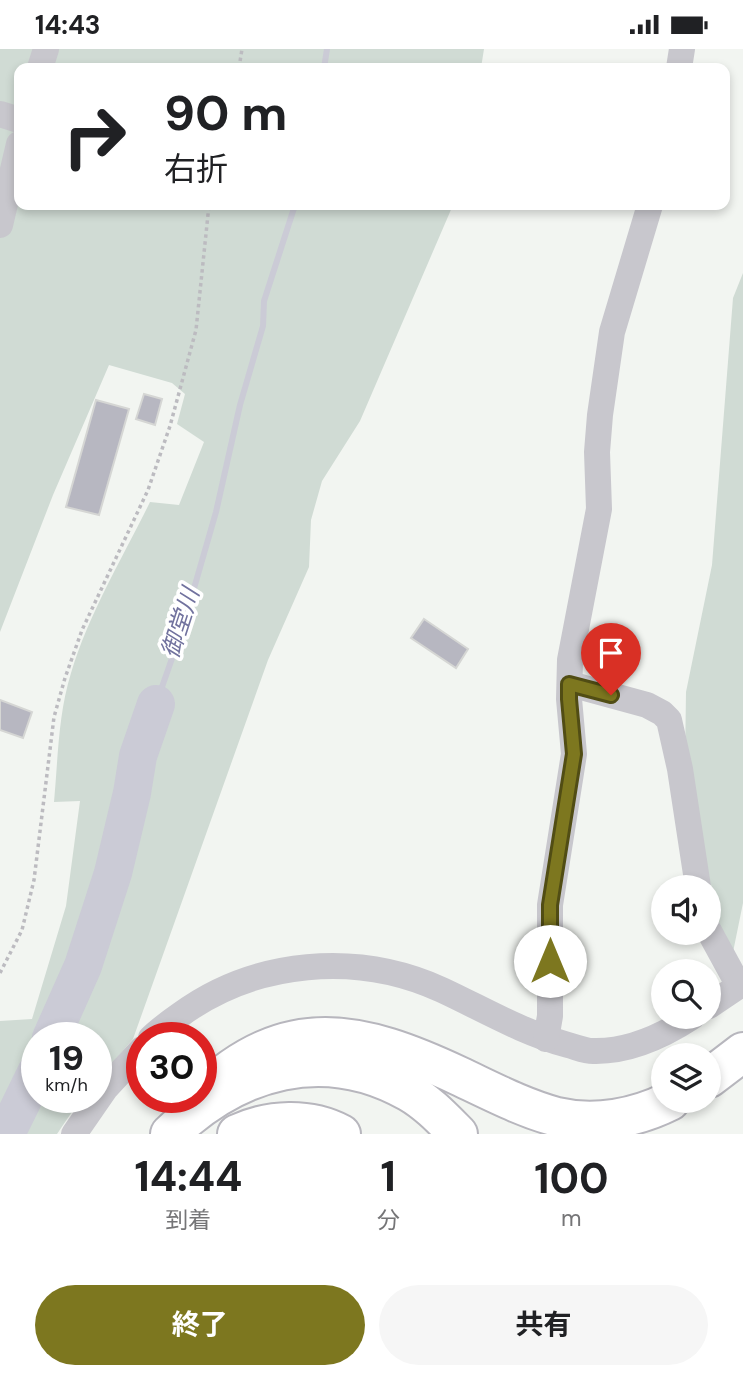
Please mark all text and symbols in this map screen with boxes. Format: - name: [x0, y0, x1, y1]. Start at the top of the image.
- text: 14:43: [35, 8, 101, 42]
- text: 90 m: [164, 81, 287, 145]
- icon: right: [49, 91, 140, 182]
- text: 右折: [164, 148, 228, 190]
- water label: 御堂川: [154, 581, 207, 662]
- pin: [581, 623, 641, 695]
- icon: arrive: [592, 634, 630, 672]
- map controls: [651, 875, 721, 1113]
- button: sound: [651, 875, 721, 945]
- position arrow: [513, 924, 587, 998]
- button: search: [651, 959, 721, 1029]
- speed limit sign: 30: [126, 1022, 217, 1113]
- text: 19: [49, 1035, 84, 1081]
- button: layers: [651, 1043, 721, 1113]
- text: km/h: [45, 1073, 88, 1097]
- text: 14:44: [134, 1149, 242, 1204]
- text: 1: [381, 1149, 396, 1204]
- text: 100: [534, 1151, 609, 1206]
- text: m: [561, 1203, 582, 1233]
- text: 到着: [165, 1205, 211, 1235]
- text: 分: [377, 1205, 400, 1235]
- button: 終了: [35, 1285, 365, 1365]
- button: 共有: [379, 1285, 708, 1365]

